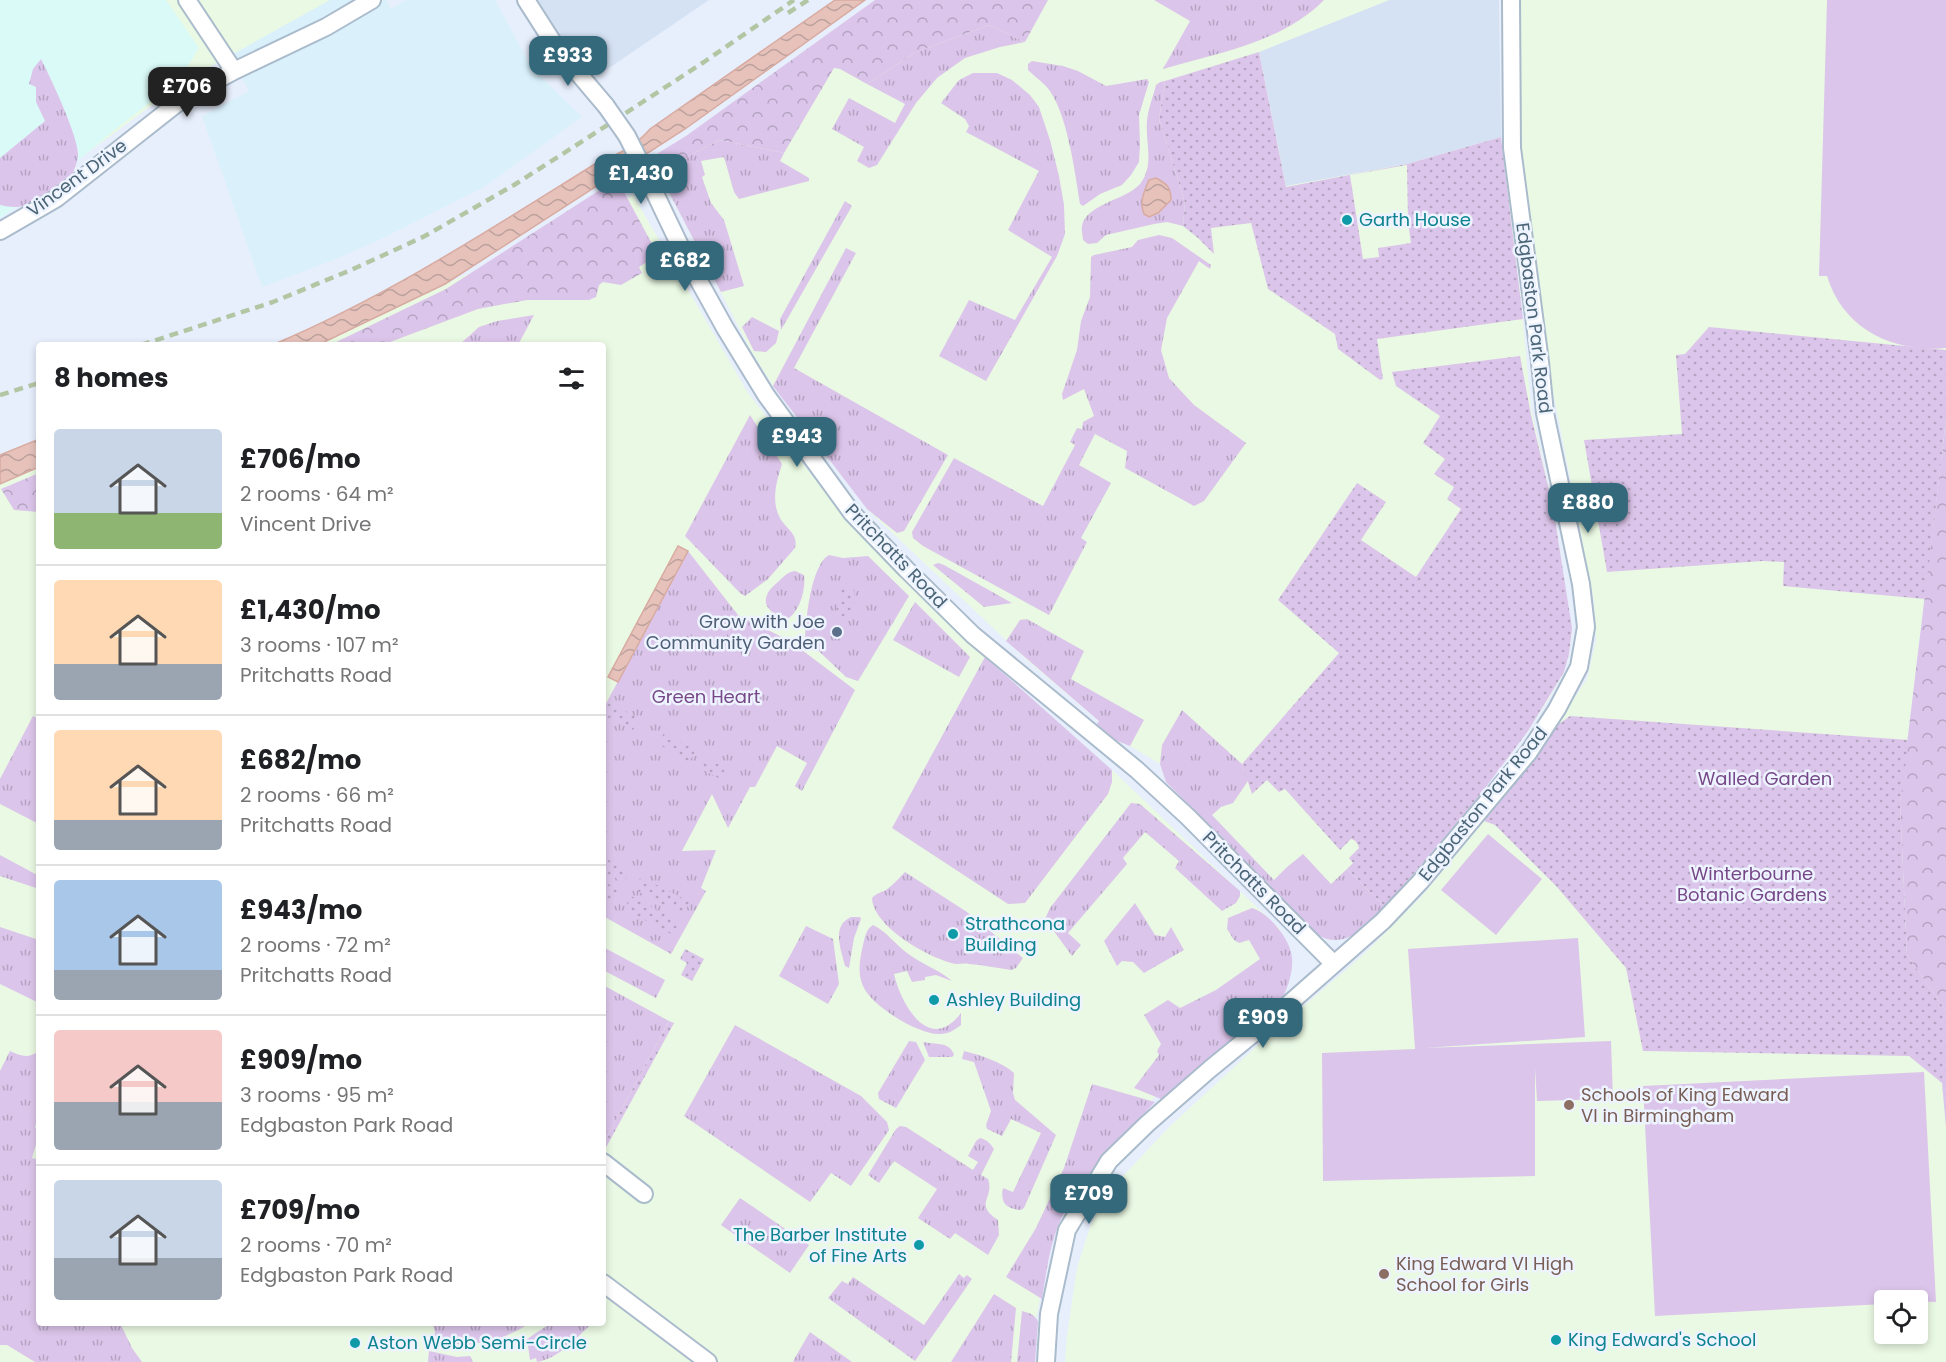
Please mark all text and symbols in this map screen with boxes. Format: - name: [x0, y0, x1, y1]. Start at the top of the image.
- pin: £933: [532, 36, 604, 87]
- text: £933: [543, 41, 593, 69]
- pin: £706: [151, 67, 223, 118]
- text: £706: [162, 72, 212, 100]
- street label: Vincent Drive: [22, 133, 132, 222]
- pin: £1,430: [592, 154, 690, 205]
- text: £1,430: [608, 159, 674, 187]
- place label: Garth House: [1359, 207, 1471, 232]
- marker: Garth House: [1340, 213, 1354, 227]
- street label: Edgbaston Park Road: [1510, 221, 1559, 415]
- pin: £682: [649, 241, 721, 292]
- text: £682: [660, 246, 710, 274]
- text: 8 homes: [54, 360, 169, 396]
- icon: filters: [555, 362, 588, 395]
- pin: £943: [761, 417, 833, 468]
- text: £943: [771, 422, 823, 450]
- text: £706/mo: [240, 441, 361, 477]
- icon: home: [102, 453, 174, 525]
- text: 2 rooms · 64 m²: [240, 480, 394, 508]
- pin: £880: [1552, 483, 1624, 534]
- text: £880: [1562, 488, 1614, 516]
- street label: Pritchatts Road: [840, 498, 953, 614]
- text: Vincent Drive: [240, 510, 371, 538]
- text: £1,430/mo: [240, 592, 381, 628]
- icon: home: [102, 604, 174, 676]
- place label: Grow with Joe Community Garden: [646, 609, 825, 655]
- marker: Grow with Joe Community Garden: [830, 625, 844, 639]
- text: 3 rooms · 107 m²: [240, 631, 399, 659]
- text: Pritchatts Road: [240, 661, 392, 689]
- park label: Green Heart: [652, 684, 760, 709]
- street label: Edgbaston Park Road: [1413, 721, 1553, 886]
- text: £682/mo: [240, 742, 361, 778]
- icon: home: [102, 754, 174, 826]
- park label: Walled Garden: [1698, 766, 1832, 791]
- text: 2 rooms · 66 m²: [240, 781, 394, 809]
- text: Pritchatts Road: [240, 811, 392, 839]
- street label: Pritchatts Road: [1197, 825, 1312, 940]
- park label: Winterbourne Botanic Gardens: [1677, 861, 1827, 907]
- text: £943/mo: [240, 892, 362, 928]
- icon: home: [102, 904, 174, 976]
- place label: Strathcona Building: [965, 911, 1065, 957]
- marker: Strathcona Building: [946, 927, 960, 941]
- text: 2 rooms · 72 m²: [240, 931, 391, 959]
- text: Pritchatts Road: [240, 961, 392, 989]
- place label: Ashley Building: [946, 987, 1081, 1012]
- marker: Ashley Building: [927, 993, 941, 1007]
- pin: £909: [1227, 998, 1299, 1049]
- text: £909: [1238, 1003, 1288, 1031]
- text: £909/mo: [240, 1042, 362, 1078]
- icon: home: [102, 1054, 174, 1126]
- text: 3 rooms · 95 m²: [240, 1081, 394, 1109]
- place label: Schools of King Edward VI in Birmingham: [1581, 1082, 1789, 1128]
- marker: Schools of King Edward VI in Birmingham: [1562, 1098, 1576, 1112]
- text: Edgbaston Park Road: [240, 1111, 453, 1139]
- pin: £709: [1053, 1174, 1125, 1225]
- text: £709: [1064, 1179, 1114, 1207]
- text: £709/mo: [240, 1192, 360, 1228]
- icon: home: [102, 1204, 174, 1276]
- place label: The Barber Institute of Fine Arts: [733, 1222, 907, 1268]
- text: 2 rooms · 70 m²: [240, 1231, 392, 1259]
- marker: The Barber Institute of Fine Arts: [912, 1238, 926, 1252]
- place label: King Edward VI High School for Girls: [1396, 1251, 1574, 1297]
- text: Edgbaston Park Road: [240, 1261, 453, 1289]
- marker: King Edward VI High School for Girls: [1377, 1267, 1391, 1281]
- map controls: [1874, 1290, 1928, 1344]
- button: locate: [1874, 1290, 1928, 1344]
- place label: King Edward's School: [1568, 1327, 1756, 1352]
- place label: Aston Webb Semi-Circle: [367, 1330, 587, 1355]
- marker: King Edward's School: [1549, 1333, 1563, 1347]
- marker: Aston Webb Semi-Circle: [348, 1336, 362, 1350]

